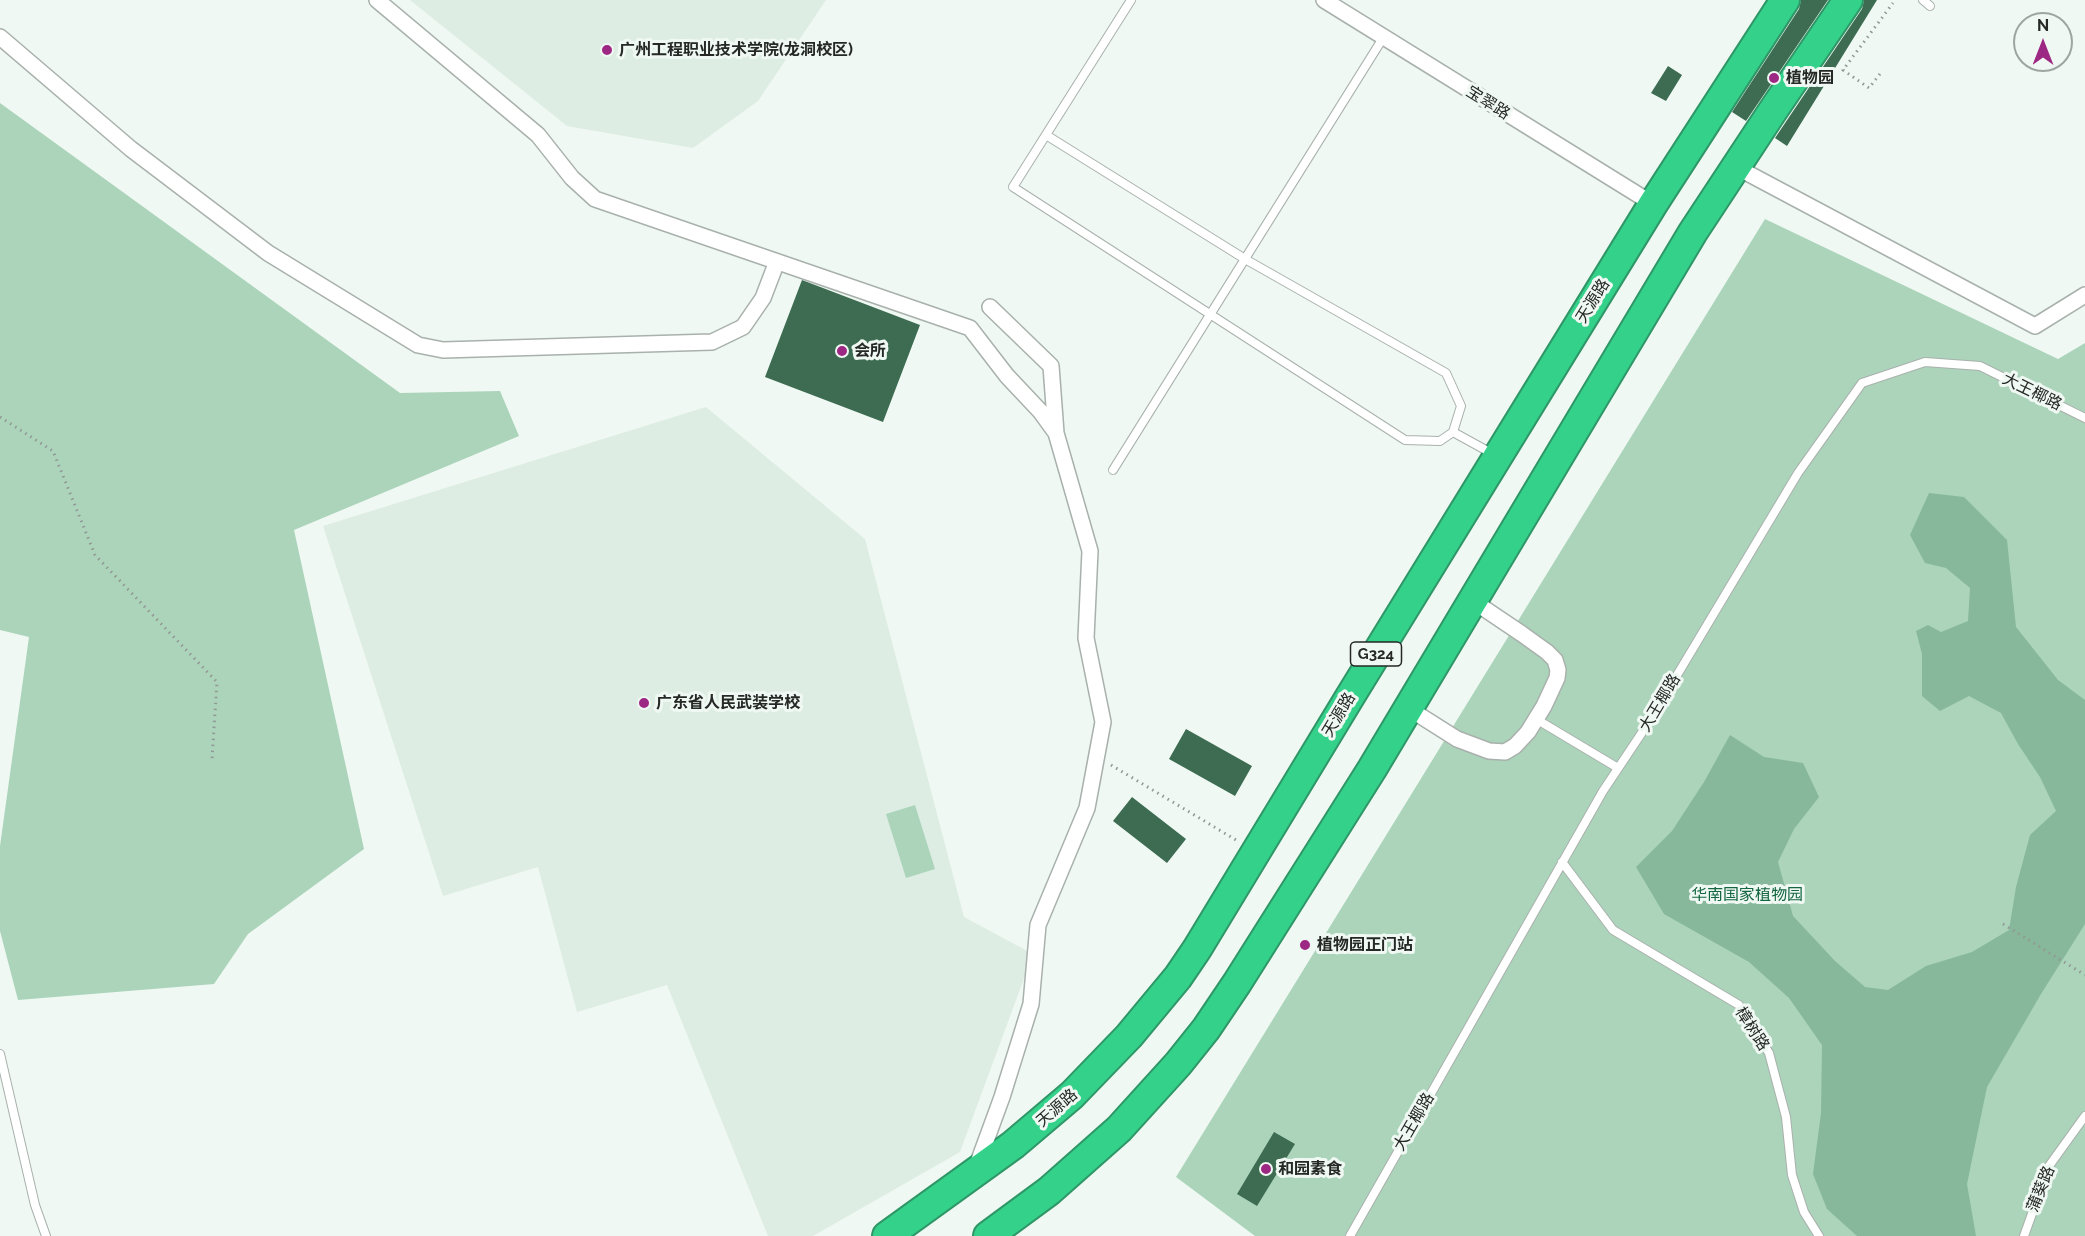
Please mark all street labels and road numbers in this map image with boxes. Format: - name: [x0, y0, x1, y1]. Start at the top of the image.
- street label: 宝翠路: [1463, 82, 1513, 124]
- street label: 天源路: [1572, 276, 1614, 326]
- street label: 大王椰路: [1999, 369, 2065, 415]
- road number: G324: [1350, 642, 1402, 666]
- street label: 大王椰路: [1635, 671, 1685, 735]
- street label: 天源路: [1318, 689, 1360, 741]
- street label: 樟树路: [1731, 1004, 1773, 1054]
- street label: 天源路: [1033, 1085, 1081, 1131]
- street label: 大王椰路: [1390, 1089, 1438, 1155]
- street label: 蒲葵路: [2023, 1163, 2059, 1215]

